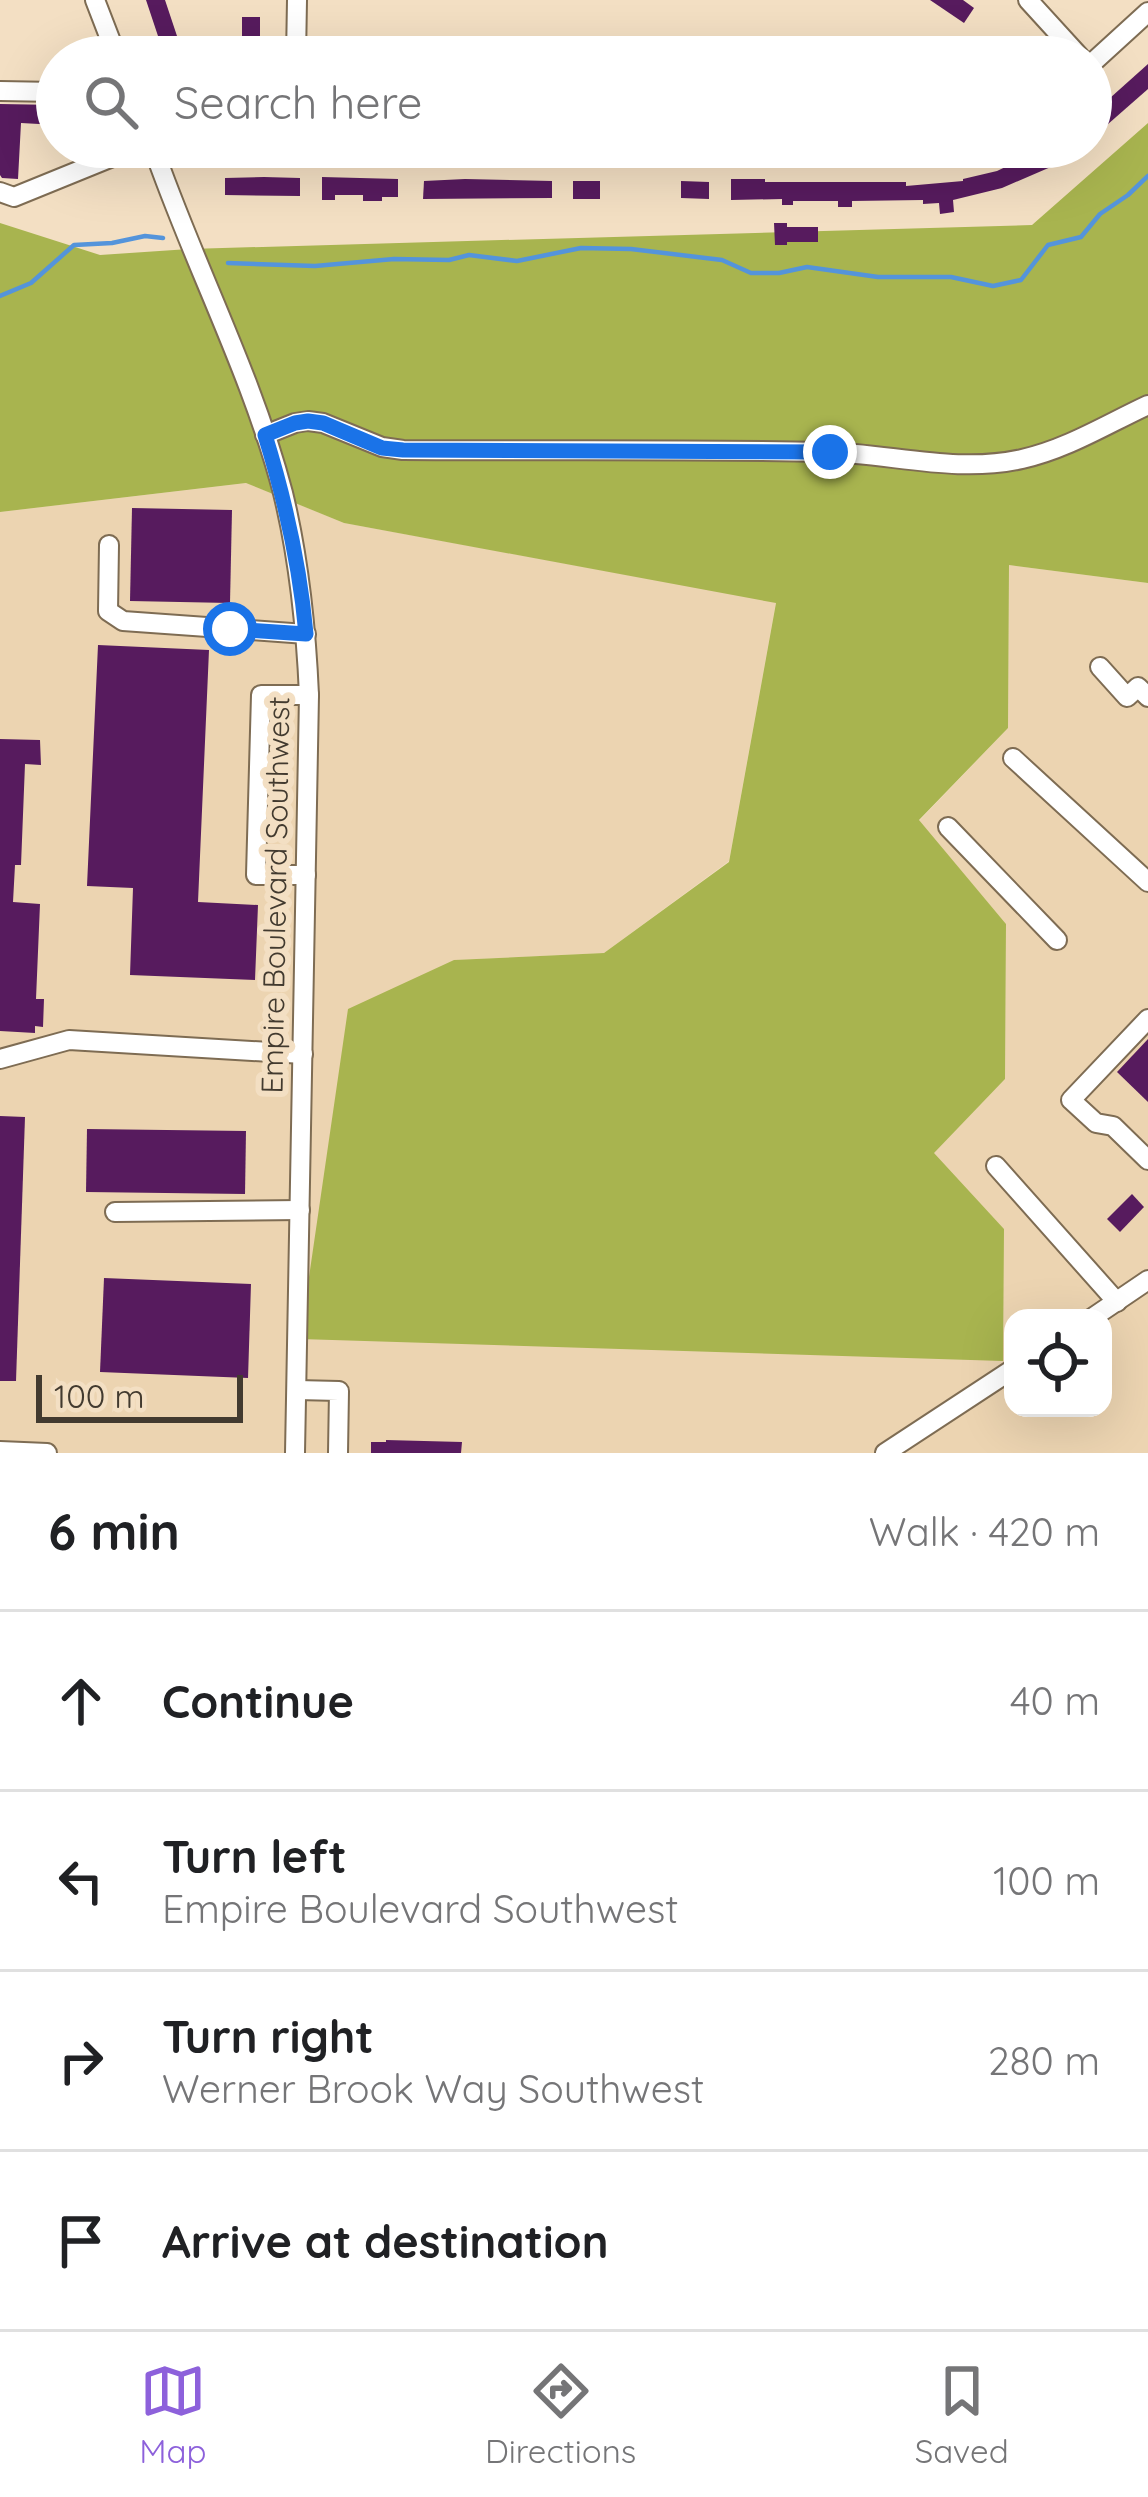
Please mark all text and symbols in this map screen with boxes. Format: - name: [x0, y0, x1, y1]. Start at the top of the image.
- search box: [36, 36, 1112, 168]
- icon: search: [78, 69, 144, 135]
- text: Search here: [174, 74, 422, 130]
- route end: [803, 425, 857, 479]
- route start: [203, 602, 257, 656]
- street label: Empire Boulevard Southwest: [253, 696, 297, 1094]
- map controls: [1004, 1309, 1112, 1417]
- button: locate: [1004, 1309, 1112, 1417]
- scale bar: [36, 1369, 243, 1422]
- text: 100 m: [54, 1375, 145, 1416]
- text: 6 min: [48, 1499, 180, 1563]
- text: Walk · 420 m: [869, 1507, 1100, 1556]
- icon: ahead: [48, 1668, 114, 1734]
- text: Continue: [162, 1673, 354, 1729]
- text: 40 m: [1010, 1676, 1100, 1725]
- text: Turn left: [162, 1828, 347, 1884]
- icon: left: [48, 1848, 114, 1914]
- text: 100 m: [993, 1856, 1100, 1905]
- text: Empire Boulevard Southwest: [162, 1884, 679, 1933]
- text: Turn right: [162, 2008, 374, 2064]
- icon: right: [48, 2028, 114, 2094]
- text: 280 m: [988, 2036, 1100, 2085]
- text: Werner Brook Way Southwest: [162, 2064, 704, 2113]
- icon: arrive: [48, 2208, 114, 2274]
- text: Arrive at destination: [162, 2213, 608, 2269]
- tab: Map: [139, 2358, 207, 2471]
- tab: Directions: [485, 2358, 636, 2471]
- tab: Saved: [915, 2358, 1009, 2471]

